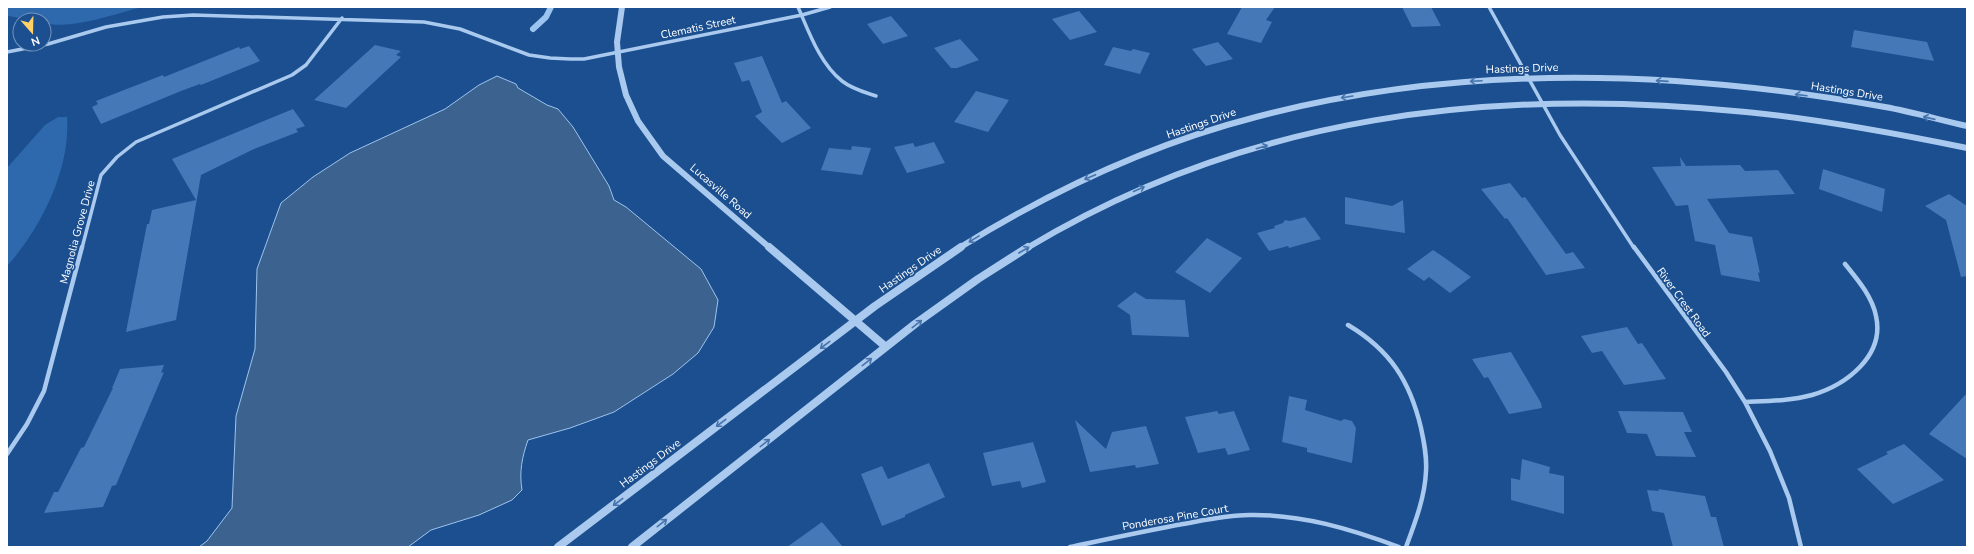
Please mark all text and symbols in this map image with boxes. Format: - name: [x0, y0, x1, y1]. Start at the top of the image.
- north arrow: [12, 12, 52, 52]
- street label: Clematis Street: [659, 12, 737, 43]
- text: N: [29, 32, 42, 49]
- street label: Hastings Drive: [1485, 60, 1559, 77]
- one-way arrow: [1470, 77, 1483, 84]
- one-way arrow: [1655, 77, 1668, 84]
- street label: Hastings Drive: [1810, 78, 1884, 105]
- one-way arrow: [1795, 91, 1808, 98]
- one-way arrow: [1341, 93, 1354, 101]
- street label: Hastings Drive: [1164, 104, 1238, 142]
- one-way arrow: [1923, 113, 1936, 121]
- one-way arrow: [1255, 142, 1268, 150]
- street label: Lucasville Road: [687, 160, 755, 222]
- one-way arrow: [1085, 174, 1097, 181]
- street label: Magnolia Grove Drive: [56, 178, 99, 286]
- one-way arrow: [1133, 185, 1145, 192]
- one-way arrow: [968, 236, 980, 244]
- street label: Hastings Drive: [876, 242, 944, 296]
- one-way arrow: [1018, 245, 1030, 253]
- street label: River Crest Road: [1653, 264, 1714, 340]
- one-way arrow: [912, 319, 923, 328]
- one-way arrow: [819, 340, 830, 349]
- one-way arrow: [861, 358, 872, 367]
- one-way arrow: [716, 419, 727, 428]
- street label: Hastings Drive: [617, 435, 684, 491]
- one-way arrow: [759, 438, 770, 447]
- one-way arrow: [612, 498, 623, 506]
- street label: Ponderosa Pine Court: [1121, 501, 1229, 534]
- one-way arrow: [657, 519, 668, 527]

